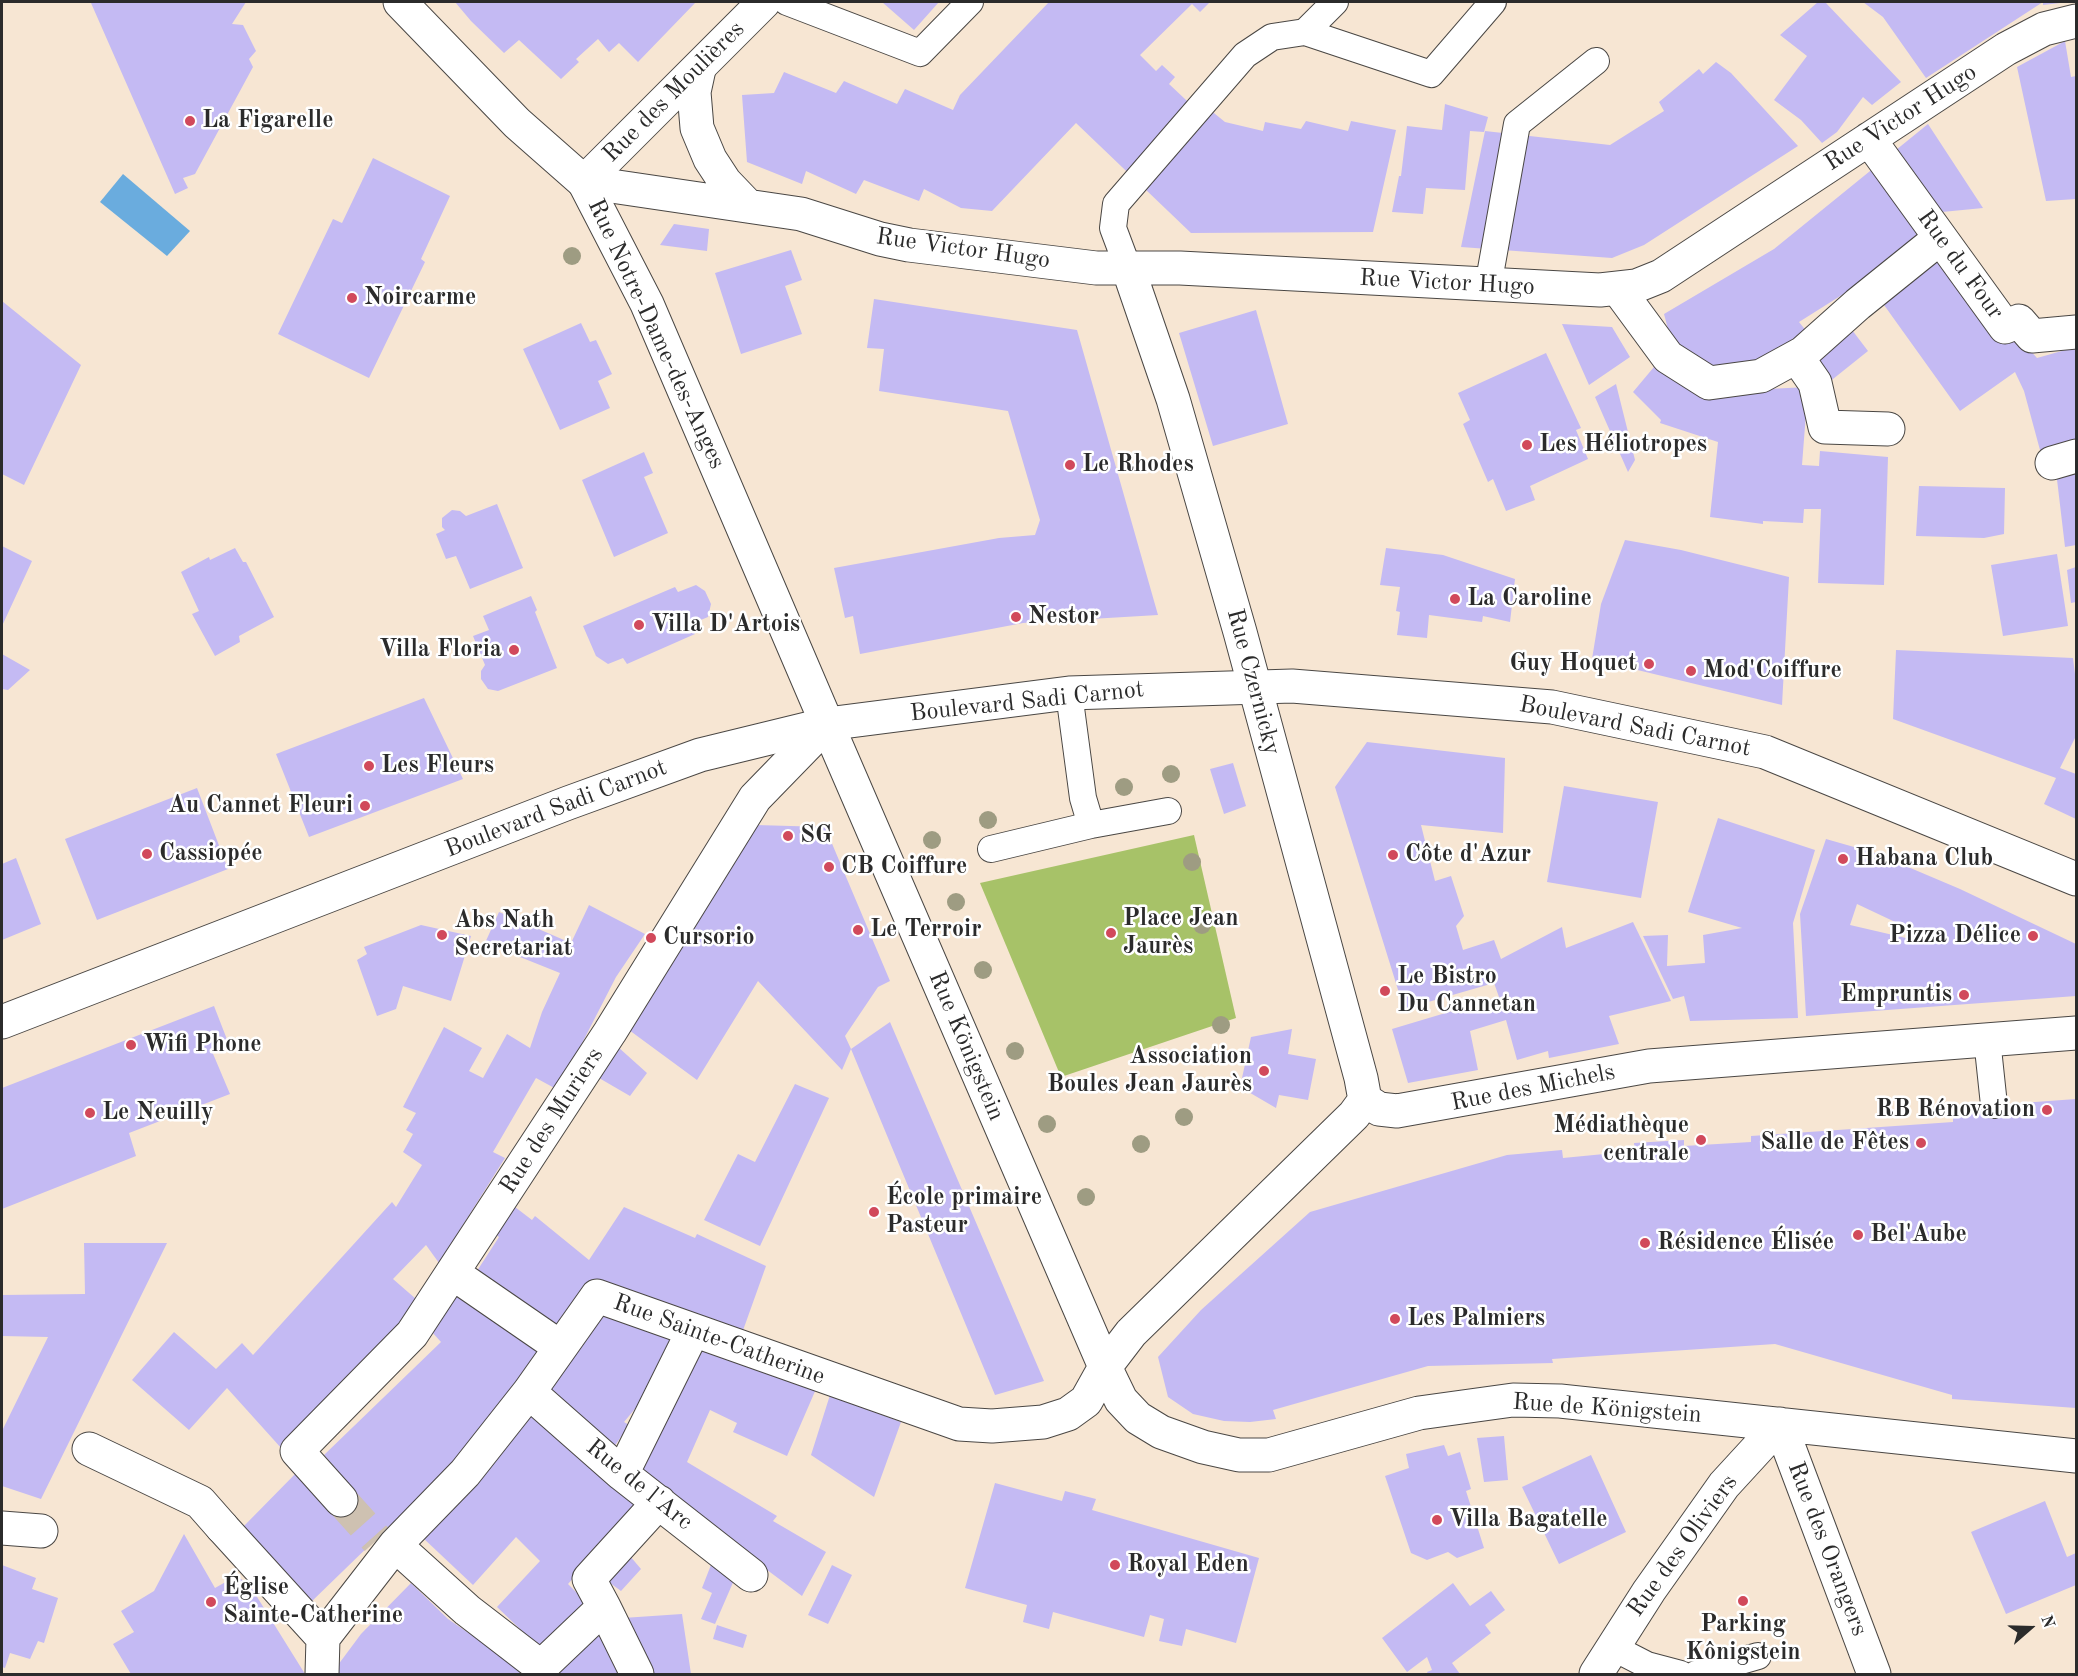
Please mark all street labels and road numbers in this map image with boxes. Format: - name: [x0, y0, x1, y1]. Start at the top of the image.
- street label: Rue des Moulières: [597, 15, 751, 169]
- street label: Rue Victor Hugo: [1820, 58, 1982, 178]
- street label: Rue Notre-Dame-des-Anges: [581, 194, 731, 474]
- street label: Rue du Four: [1910, 204, 2010, 326]
- street label: Rue Victor Hugo: [874, 223, 1052, 275]
- street label: Rue Victor Hugo: [1359, 264, 1535, 302]
- street label: Rue Czernicky: [1220, 606, 1286, 758]
- street label: Boulevard Sadi Carnot: [909, 675, 1145, 729]
- street label: Boulevard Sadi Carnot: [1517, 690, 1753, 764]
- street label: Boulevard Sadi Carnot: [441, 753, 671, 865]
- street label: Rue Königstein: [922, 967, 1010, 1125]
- street label: Rue des Muriers: [494, 1042, 610, 1200]
- street label: Rue des Michels: [1449, 1058, 1617, 1118]
- street label: Rue Sainte-Catherine: [609, 1288, 829, 1392]
- street label: Rue de Königstein: [1511, 1388, 1703, 1430]
- street label: Rue de l'Arc: [580, 1433, 698, 1537]
- street label: Rue des Orangers: [1781, 1458, 1873, 1640]
- street label: Rue des Oliviers: [1622, 1469, 1744, 1623]

